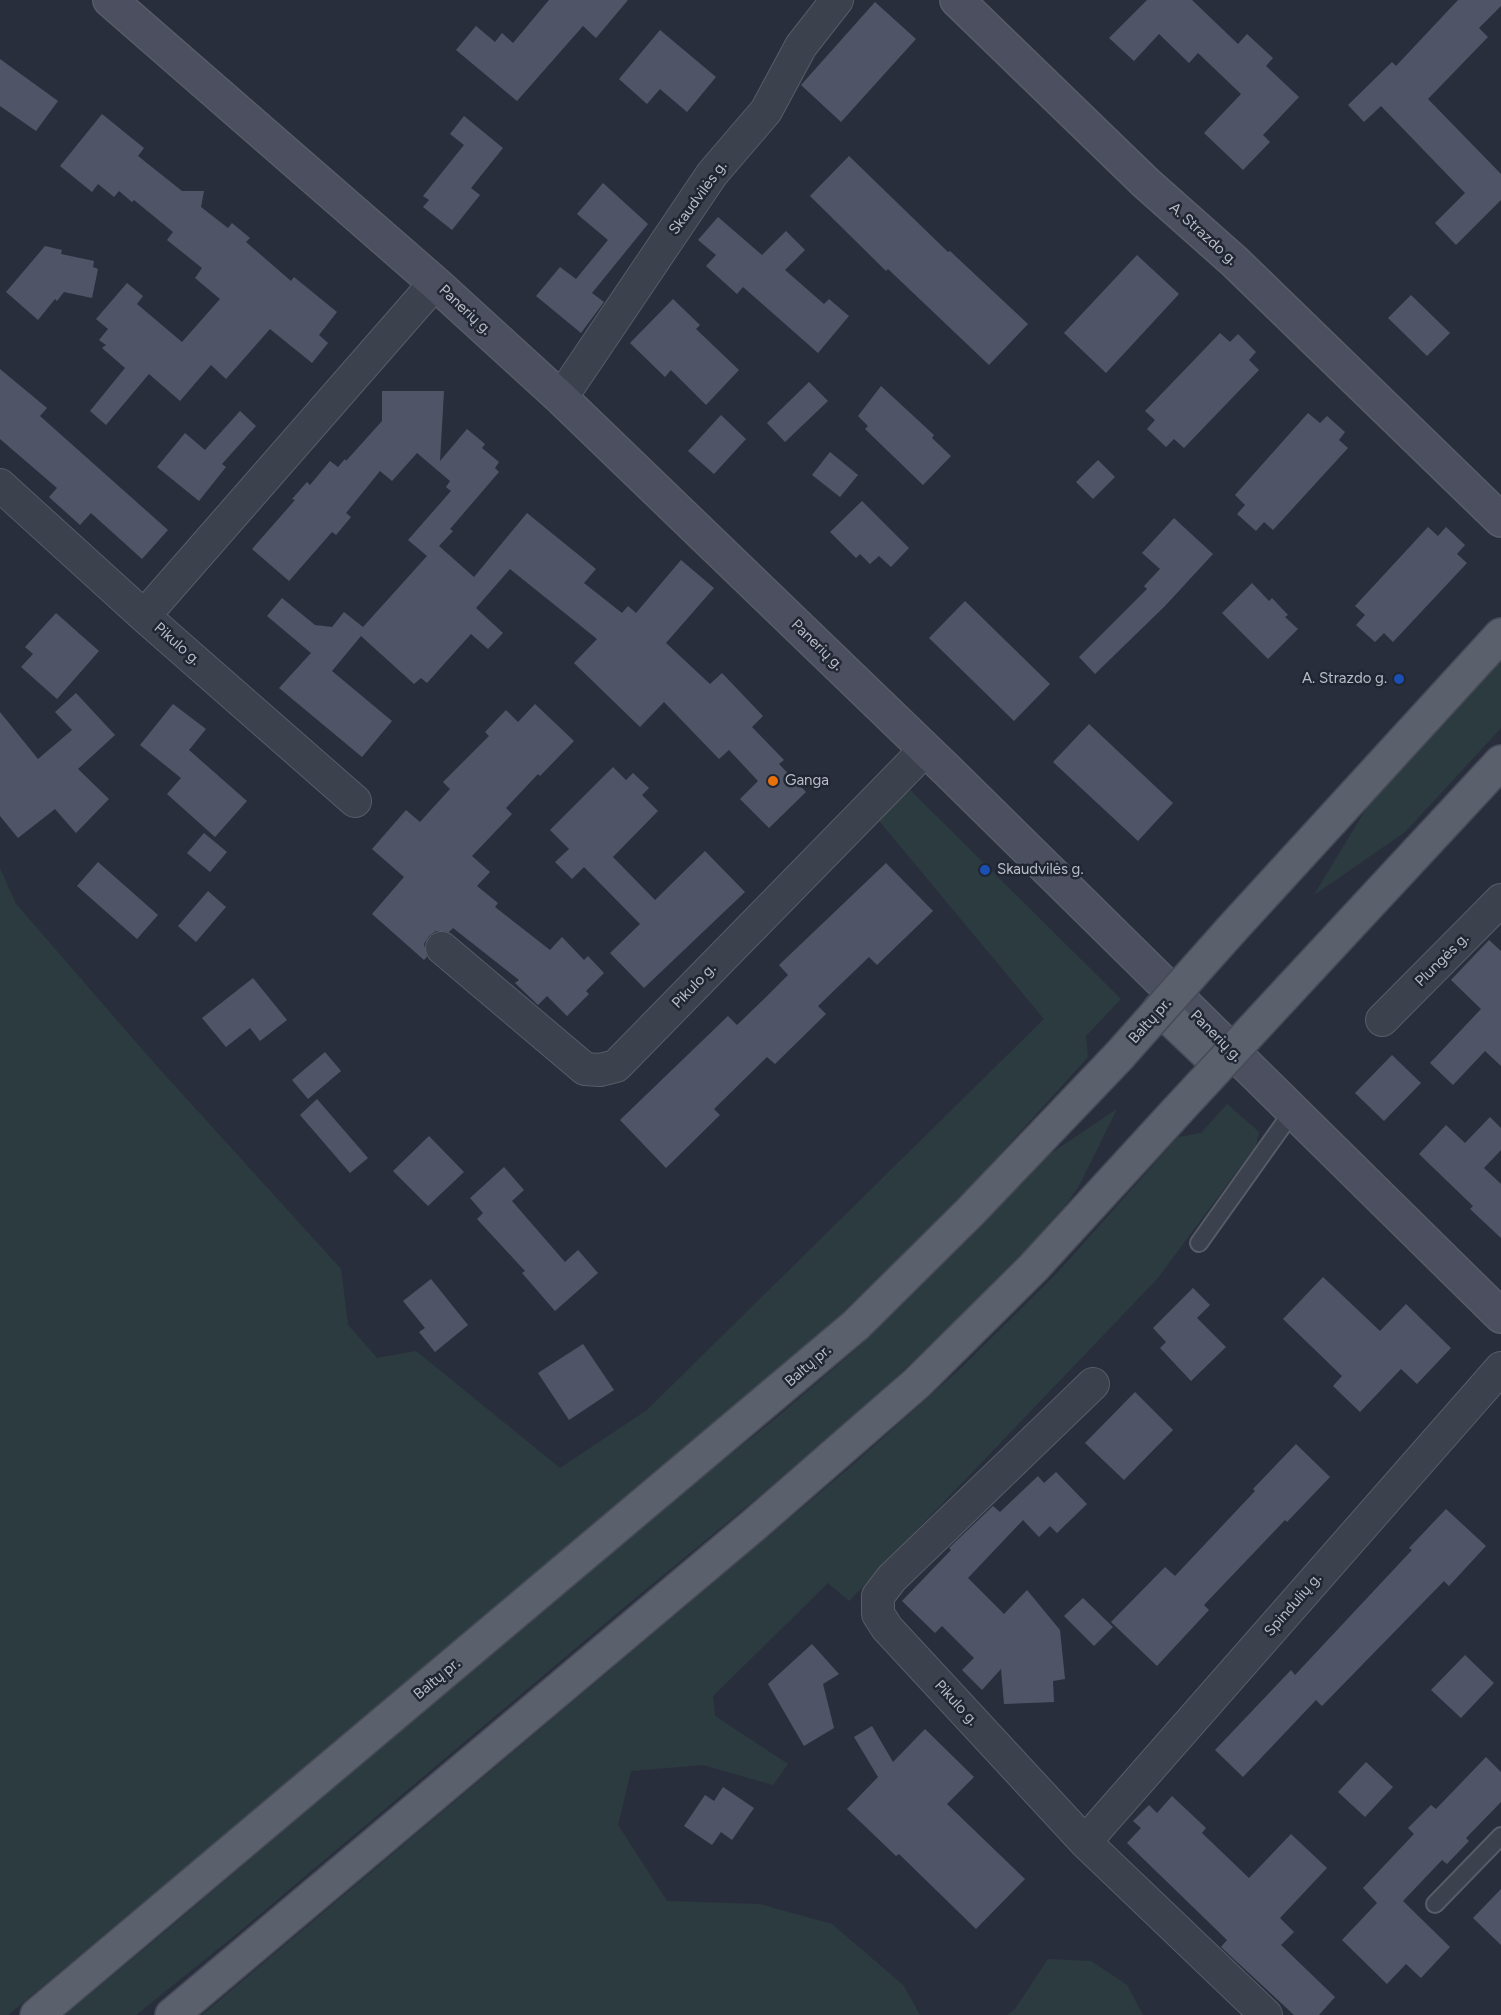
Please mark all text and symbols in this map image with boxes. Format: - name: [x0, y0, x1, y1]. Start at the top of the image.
- street label: Skaudvilės g.: [665, 158, 731, 238]
- street label: A. Strazdo g.: [1165, 199, 1241, 269]
- street label: Panerių g.: [435, 281, 495, 339]
- street label: Panerių g.: [787, 616, 847, 674]
- street label: Pikulo g.: [150, 619, 204, 669]
- place label: A. Strazdo g.: [1302, 670, 1387, 688]
- marker: A. Strazdo g.: [1392, 672, 1406, 686]
- place label: Ganga: [785, 772, 829, 790]
- marker: Ganga: [766, 774, 780, 788]
- place label: Skaudvilės g.: [997, 861, 1084, 879]
- marker: Skaudvilės g.: [978, 863, 992, 877]
- street label: Plungės g.: [1411, 929, 1473, 991]
- street label: Pikulo g.: [668, 960, 720, 1012]
- street label: Baltų pr.: [1125, 995, 1175, 1047]
- street label: Panerių g.: [1187, 1007, 1245, 1065]
- street label: Baltų pr.: [781, 1341, 835, 1391]
- street label: Spindulių g.: [1261, 1570, 1325, 1640]
- street label: Baltų pr.: [410, 1654, 464, 1704]
- street label: Pikulo g.: [931, 1677, 981, 1729]

